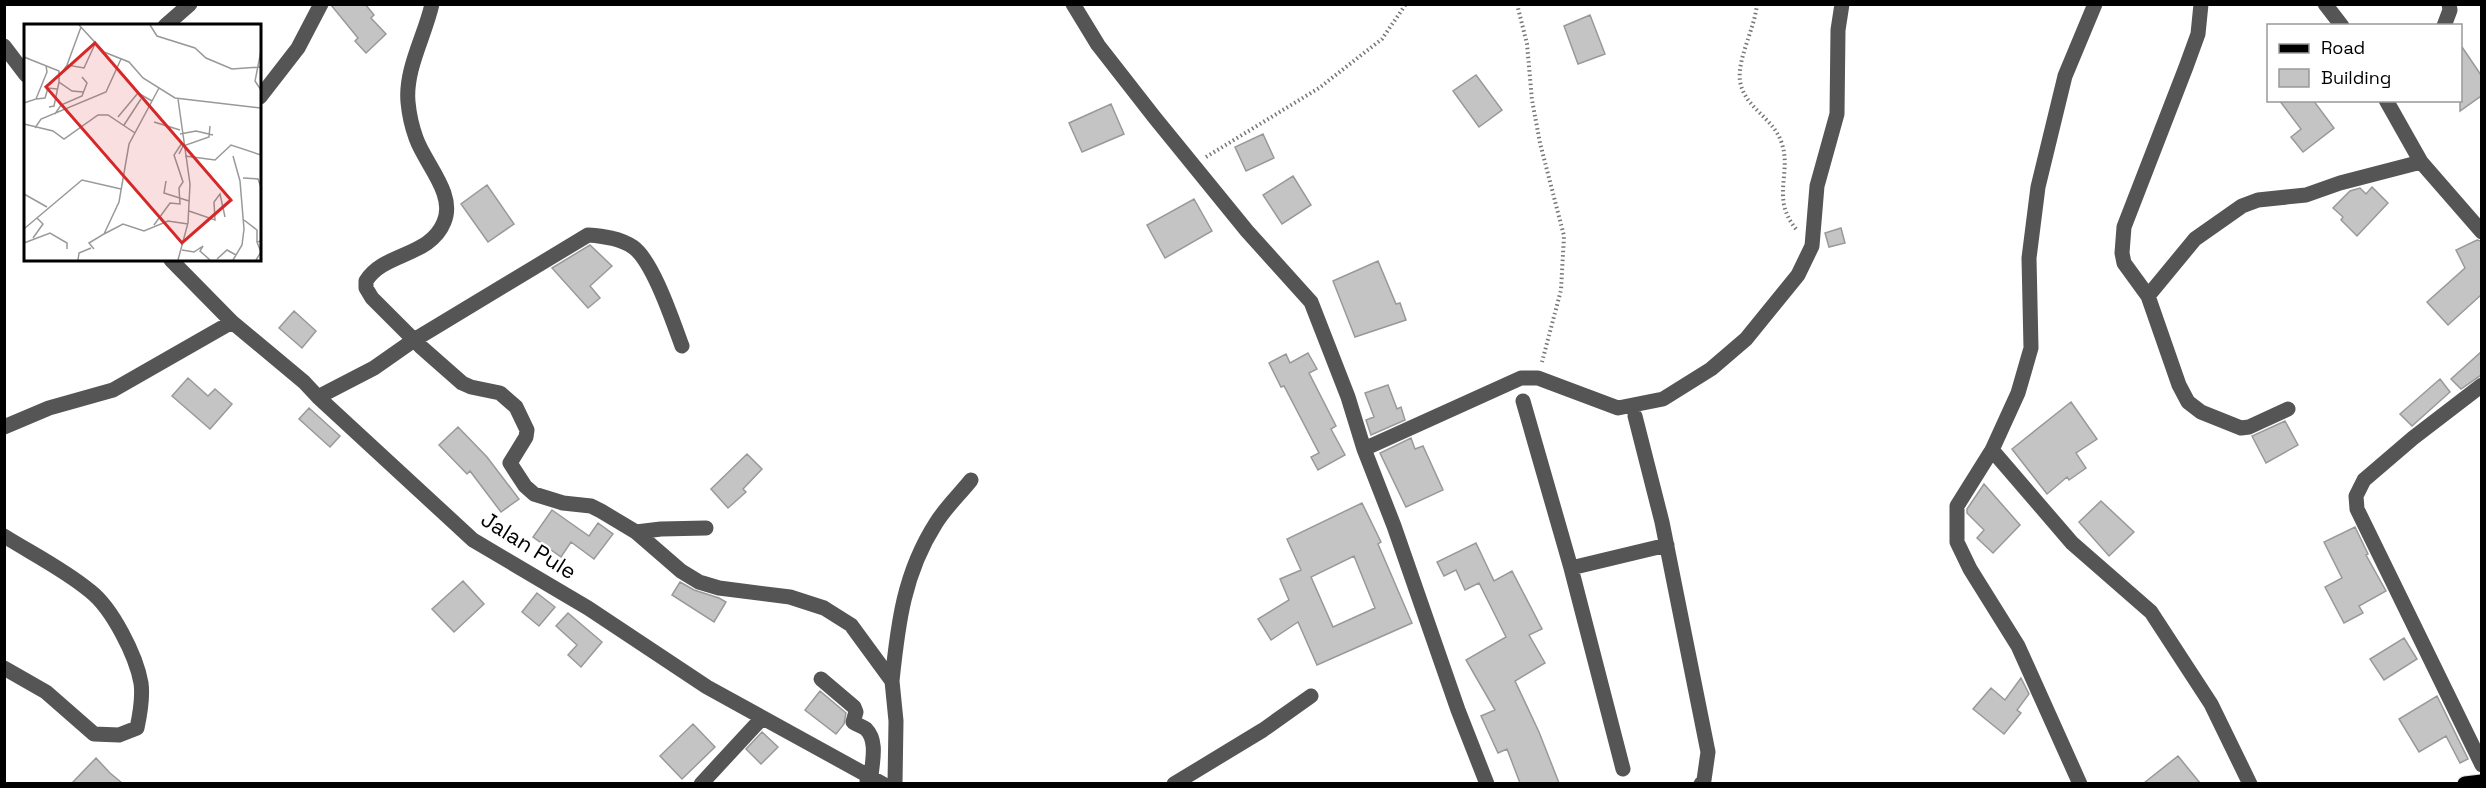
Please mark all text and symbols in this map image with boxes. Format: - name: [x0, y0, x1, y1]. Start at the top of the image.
- inset map: [24, 24, 261, 261]
- legend: [2267, 24, 2462, 102]
- text: Road: [2321, 36, 2365, 59]
- text: Building: [2321, 66, 2391, 89]
- street label: Jalan Pule: [476, 505, 582, 585]

